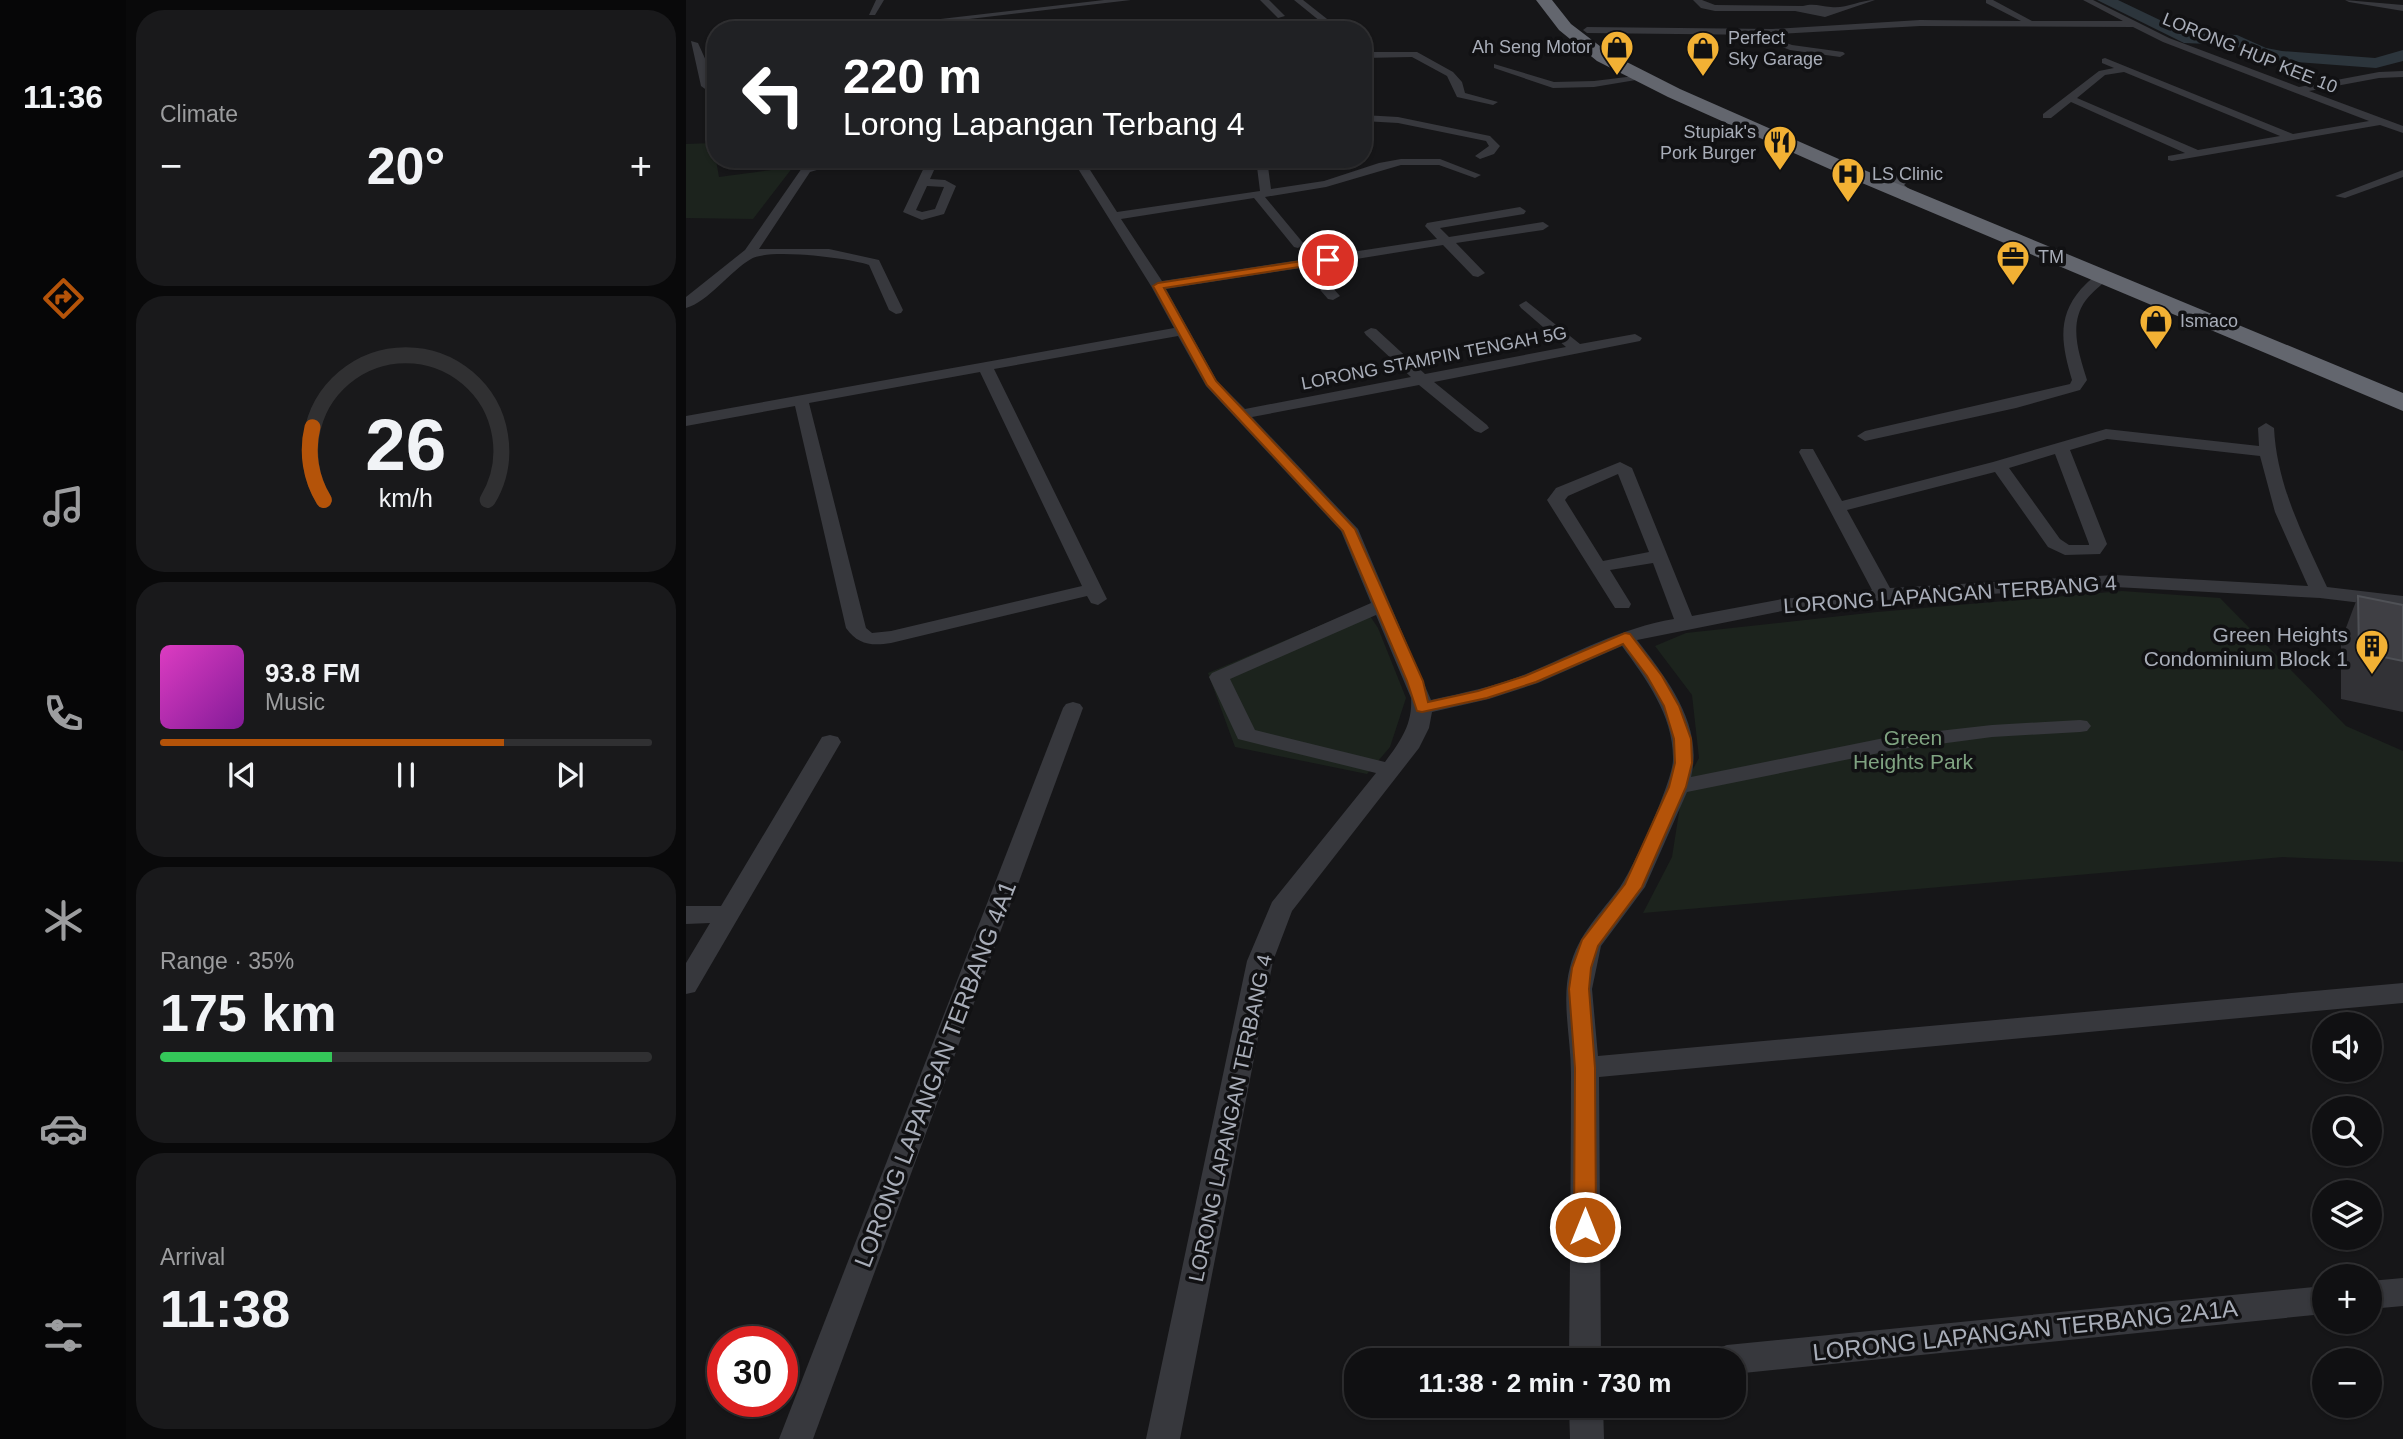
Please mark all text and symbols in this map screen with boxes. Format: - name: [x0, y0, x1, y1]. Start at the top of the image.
- street label: LORONG HUP KEE 10: [2160, 9, 2340, 97]
- shop icon: Ah Seng Motor: [1598, 28, 1636, 77]
- place label: Perfect Sky Garage: [1728, 28, 1823, 69]
- shop icon: Perfect Sky Garage: [1684, 29, 1722, 78]
- place label: Ah Seng Motor: [1472, 37, 1592, 57]
- icon: left: [728, 49, 819, 140]
- text: 220 m: [843, 49, 982, 103]
- text: 11:36: [23, 79, 103, 115]
- text: Climate: [160, 101, 238, 127]
- text: Lorong Lapangan Terbang 4: [843, 106, 1245, 142]
- place label: Stupiak's Pork Burger: [1660, 122, 1756, 163]
- restaurant icon: Stupiak's Pork Burger: [1761, 123, 1799, 172]
- text: 20°: [367, 137, 445, 195]
- text: −: [160, 145, 182, 187]
- text: +: [630, 145, 652, 187]
- hospital icon: LS Clinic: [1829, 155, 1867, 204]
- place label: LS Clinic: [1872, 164, 1943, 184]
- pin: [1298, 230, 1358, 290]
- office icon: TM: [1994, 238, 2032, 287]
- icon: arrive: [1309, 241, 1347, 279]
- place label: TM: [2038, 247, 2064, 267]
- icon: directions: [39, 274, 88, 323]
- shop icon: Ismaco: [2137, 302, 2175, 351]
- place label: Ismaco: [2180, 311, 2238, 331]
- street label: LORONG STAMPIN TENGAH 5G: [1299, 322, 1569, 394]
- text: 26: [366, 404, 446, 485]
- icon: music: [39, 482, 88, 531]
- text: km/h: [379, 483, 433, 511]
- street label: LORONG LAPANGAN TERBANG 4: [1783, 571, 2118, 617]
- place label: Green Heights Condominium Block 1: [2144, 623, 2348, 670]
- building icon: Green Heights Condominium Block 1: [2353, 627, 2391, 676]
- text: 93.8 FM: [265, 658, 360, 688]
- icon: phone: [39, 689, 88, 738]
- text: Music: [265, 689, 325, 715]
- park label: Green Heights Park: [1853, 726, 1974, 773]
- icon: previous: [223, 756, 261, 794]
- icon: pause: [387, 756, 425, 794]
- icon: next: [551, 756, 589, 794]
- street label: LORONG LAPANGAN TERBANG 4A1: [849, 877, 1021, 1271]
- icon: climate: [39, 896, 88, 945]
- text: Range · 35%: [160, 948, 294, 974]
- street label: LORONG LAPANGAN TERBANG 4: [1184, 952, 1276, 1284]
- text: 175 km: [160, 984, 336, 1042]
- map controls: [2312, 1012, 2382, 1418]
- button: sound: [2312, 1012, 2382, 1082]
- button: search: [2312, 1096, 2382, 1166]
- icon: car: [39, 1104, 88, 1153]
- button: layers: [2312, 1180, 2382, 1250]
- position arrow: [1548, 1190, 1622, 1264]
- text: Arrival: [160, 1244, 225, 1270]
- button: +: [2312, 1264, 2382, 1334]
- text: 11:38: [160, 1280, 290, 1338]
- street label: LORONG LAPANGAN TERBANG 2A1A: [1811, 1294, 2239, 1366]
- icon: filters: [39, 1311, 88, 1360]
- speed limit sign: 30: [707, 1326, 798, 1417]
- button: −: [2312, 1348, 2382, 1418]
- text: 11:38 · 2 min · 730 m: [1419, 1368, 1671, 1398]

